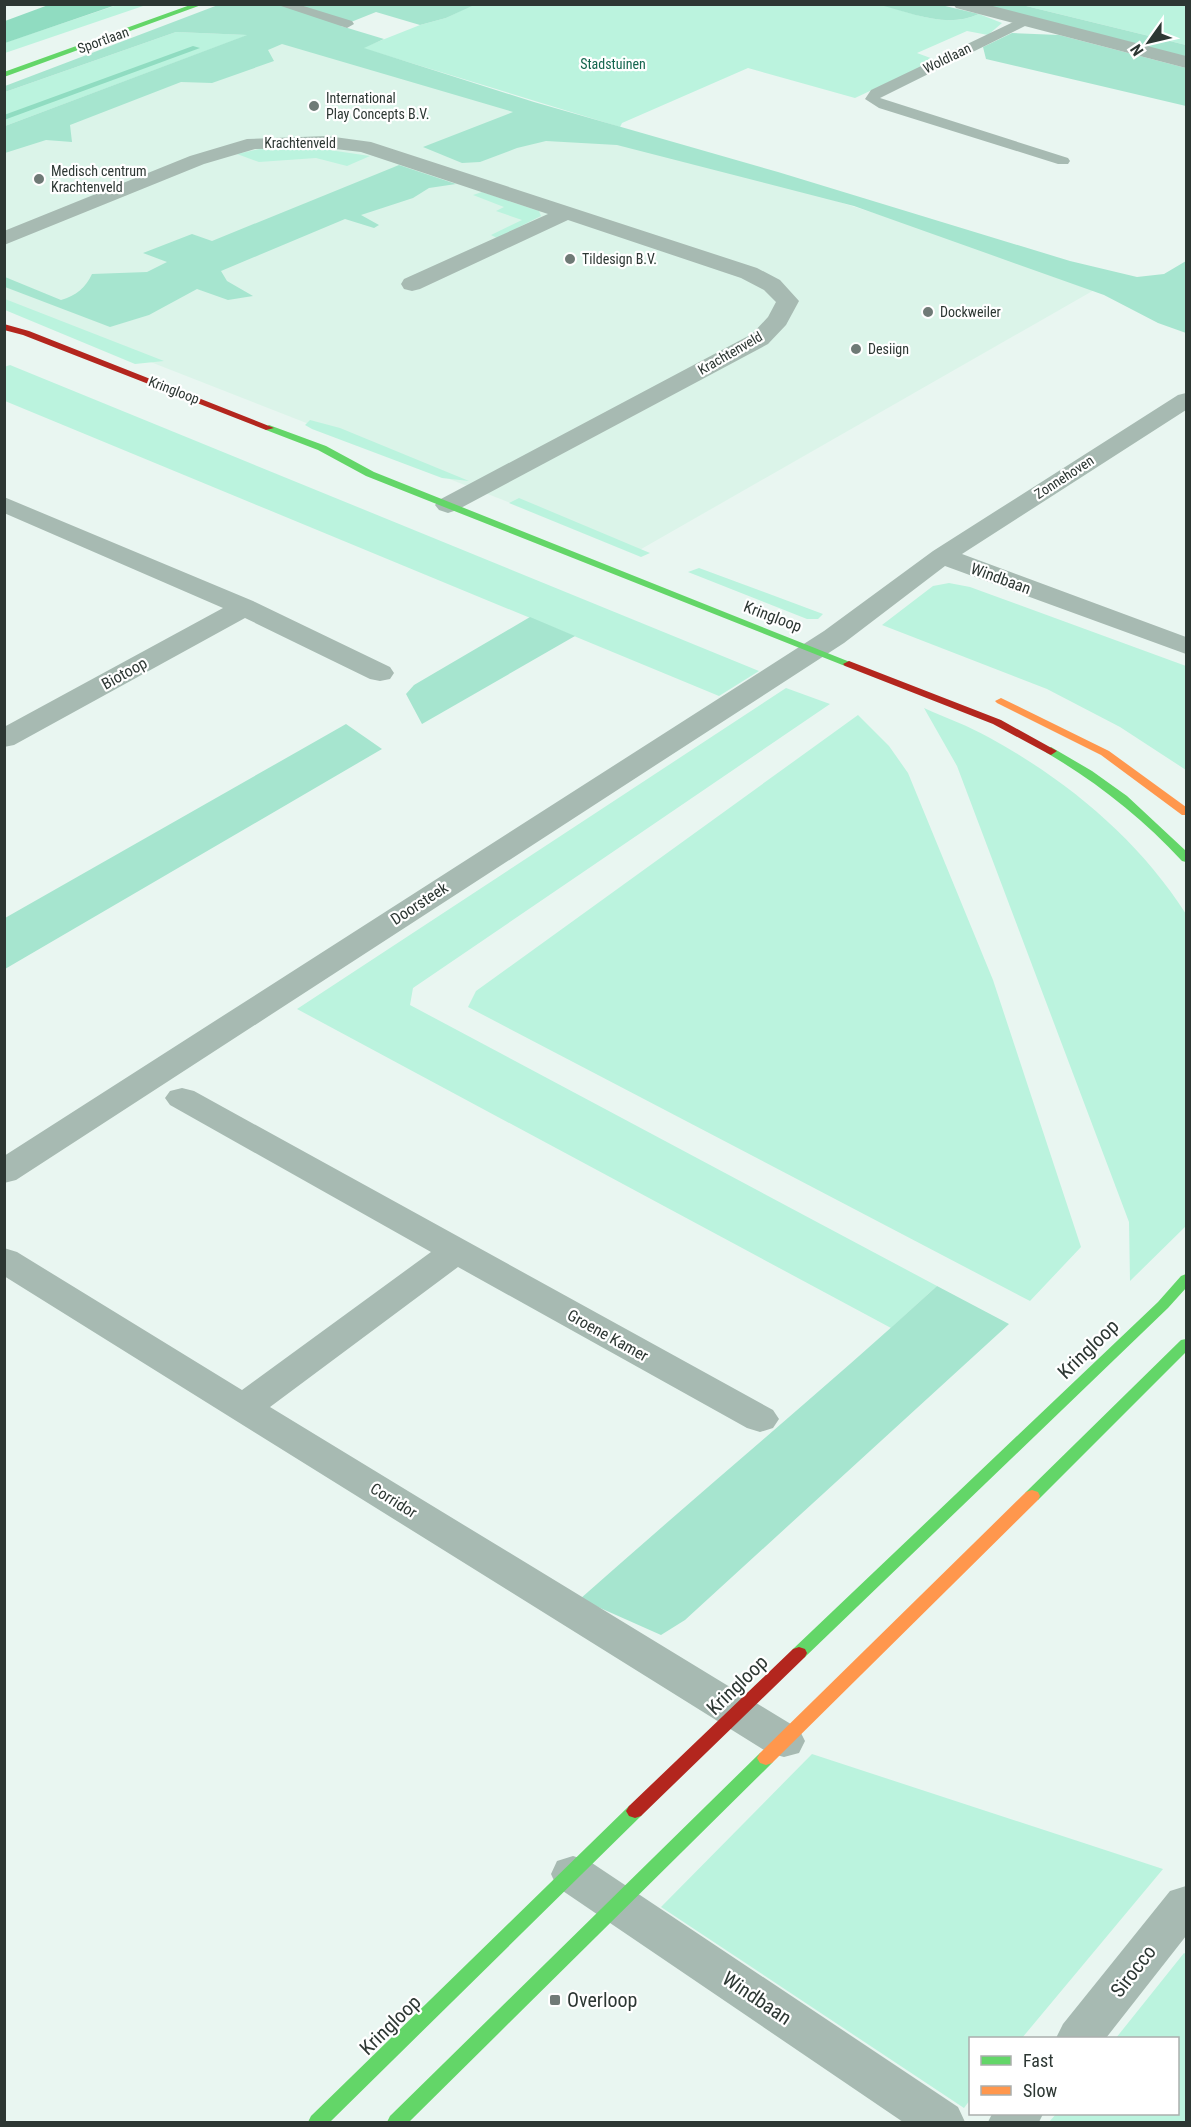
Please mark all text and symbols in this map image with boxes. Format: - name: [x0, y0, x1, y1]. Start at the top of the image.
- north arrow: [1119, 12, 1179, 72]
- street label: Sportlaan: [75, 23, 131, 57]
- street label: Woldlaan: [921, 40, 973, 76]
- text: N: [1126, 41, 1148, 59]
- park label: Stadstuinen: [580, 56, 646, 72]
- place label: International Play Concepts B.V.: [326, 90, 429, 122]
- marker: International Play Concepts B.V.: [307, 99, 321, 113]
- street label: Krachtenveld: [264, 135, 336, 151]
- place label: Medisch centrum Krachtenveld: [51, 163, 147, 195]
- marker: Medisch centrum Krachtenveld: [32, 172, 46, 186]
- place label: Tildesign B.V.: [582, 251, 657, 267]
- marker: Tildesign B.V.: [563, 252, 577, 266]
- place label: Dockweiler: [940, 304, 1001, 320]
- marker: Dockweiler: [921, 305, 935, 319]
- street label: Krachtenveld: [695, 328, 765, 378]
- place label: Desiign: [868, 341, 909, 357]
- marker: Desiign: [849, 342, 863, 356]
- street label: Kringloop: [146, 373, 202, 407]
- street label: Zonnehoven: [1031, 452, 1097, 502]
- street label: Windbaan: [968, 559, 1033, 598]
- street label: Kringloop: [741, 597, 805, 636]
- street label: Biotoop: [98, 653, 150, 694]
- street label: Doorsteek: [387, 878, 452, 929]
- street label: Groene Kamer: [564, 1305, 652, 1365]
- street label: Kringloop: [1052, 1314, 1124, 1384]
- street label: Corridor: [367, 1479, 421, 1522]
- street label: Kringloop: [701, 1650, 773, 1720]
- street label: Sirocco: [1105, 1940, 1161, 2002]
- street label: Windbaan: [718, 1966, 796, 2030]
- place label: Overloop: [567, 1988, 637, 2012]
- street label: Kringloop: [354, 1990, 426, 2060]
- marker: Overloop: [548, 1993, 562, 2007]
- legend: [969, 2037, 1179, 2115]
- text: Fast: [1023, 2050, 1054, 2071]
- text: Slow: [1023, 2080, 1058, 2101]

